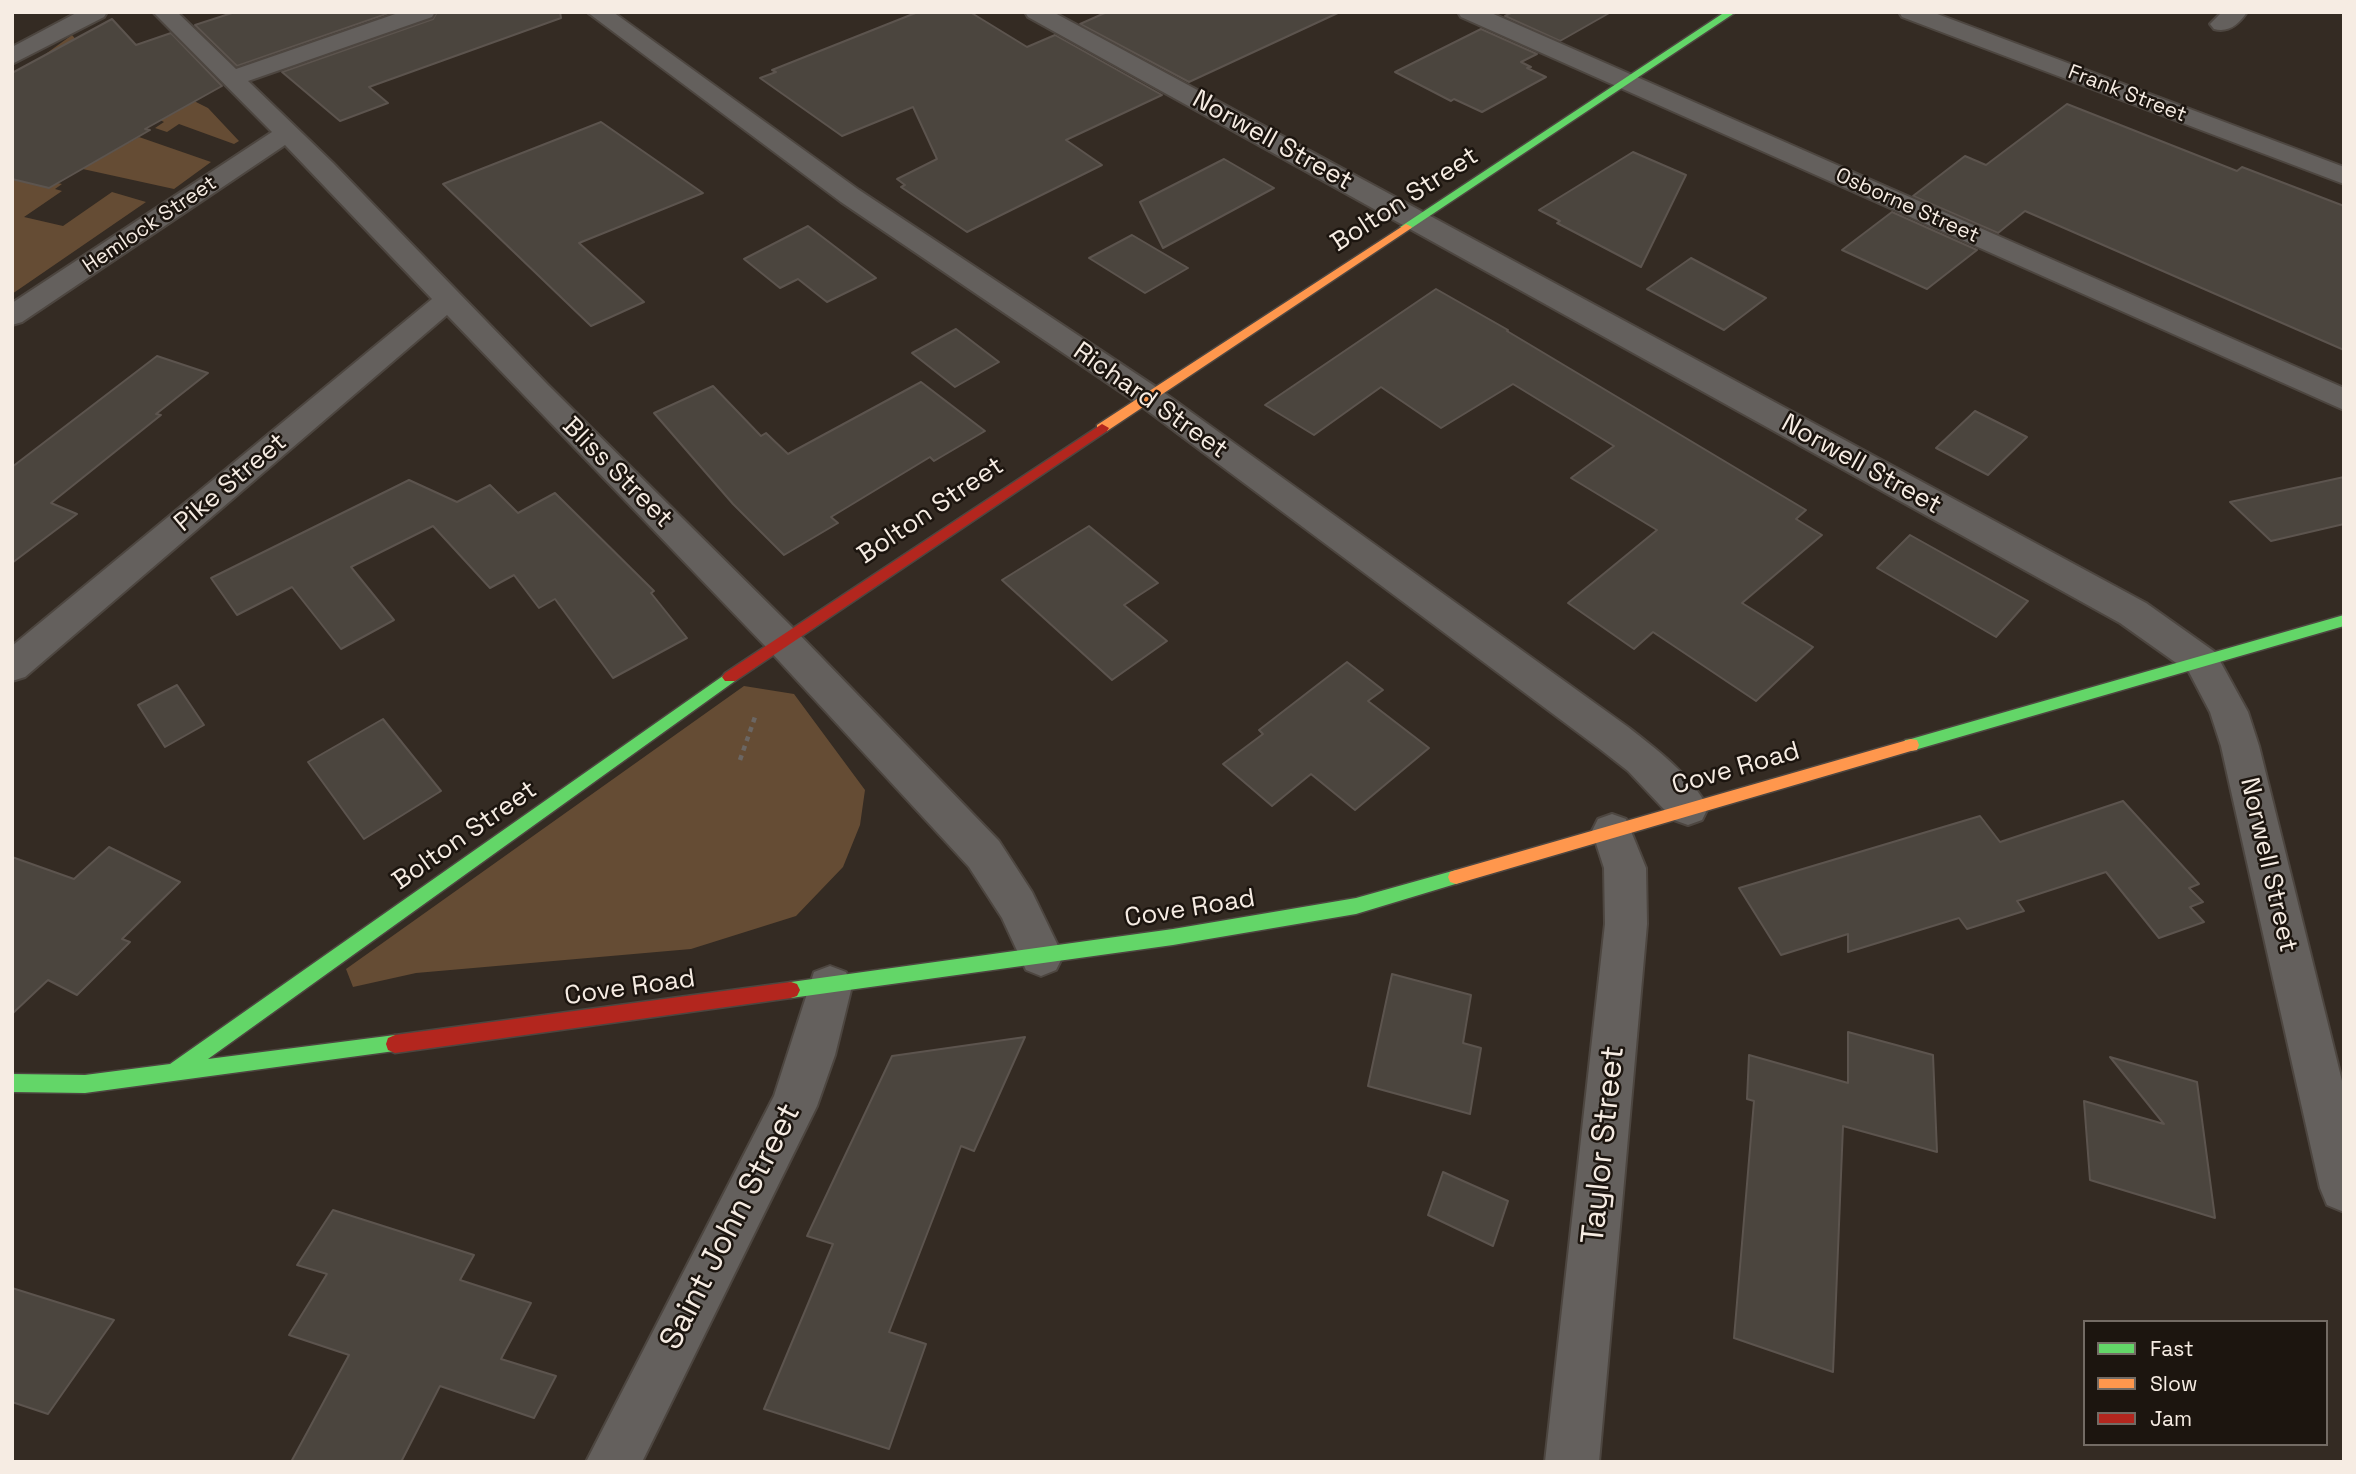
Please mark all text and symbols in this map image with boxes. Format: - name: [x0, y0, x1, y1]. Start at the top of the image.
- street label: Frank Street: [2064, 60, 2190, 128]
- street label: Norwell Street: [1187, 84, 1357, 198]
- street label: Bolton Street: [1326, 141, 1484, 259]
- street label: Osborne Street: [1831, 163, 1983, 249]
- street label: Hemlock Street: [78, 171, 222, 279]
- street label: Richard Street: [1067, 336, 1233, 466]
- street label: Norwell Street: [1776, 408, 1946, 522]
- street label: Bliss Street: [555, 411, 679, 535]
- street label: Pike Street: [169, 427, 293, 539]
- street label: Bolton Street: [852, 451, 1010, 571]
- street label: Cove Road: [1668, 736, 1804, 802]
- street label: Bolton Street: [387, 775, 543, 897]
- street label: Norwell Street: [2233, 775, 2303, 955]
- street label: Cove Road: [1123, 883, 1257, 935]
- street label: Cove Road: [563, 963, 697, 1013]
- street label: Taylor Street: [1574, 1044, 1634, 1246]
- street label: Saint John Street: [652, 1097, 810, 1357]
- legend: [2083, 1320, 2328, 1446]
- text: Fast: [2150, 1335, 2194, 1362]
- text: Slow: [2150, 1370, 2198, 1397]
- text: Jam: [2150, 1405, 2192, 1432]

